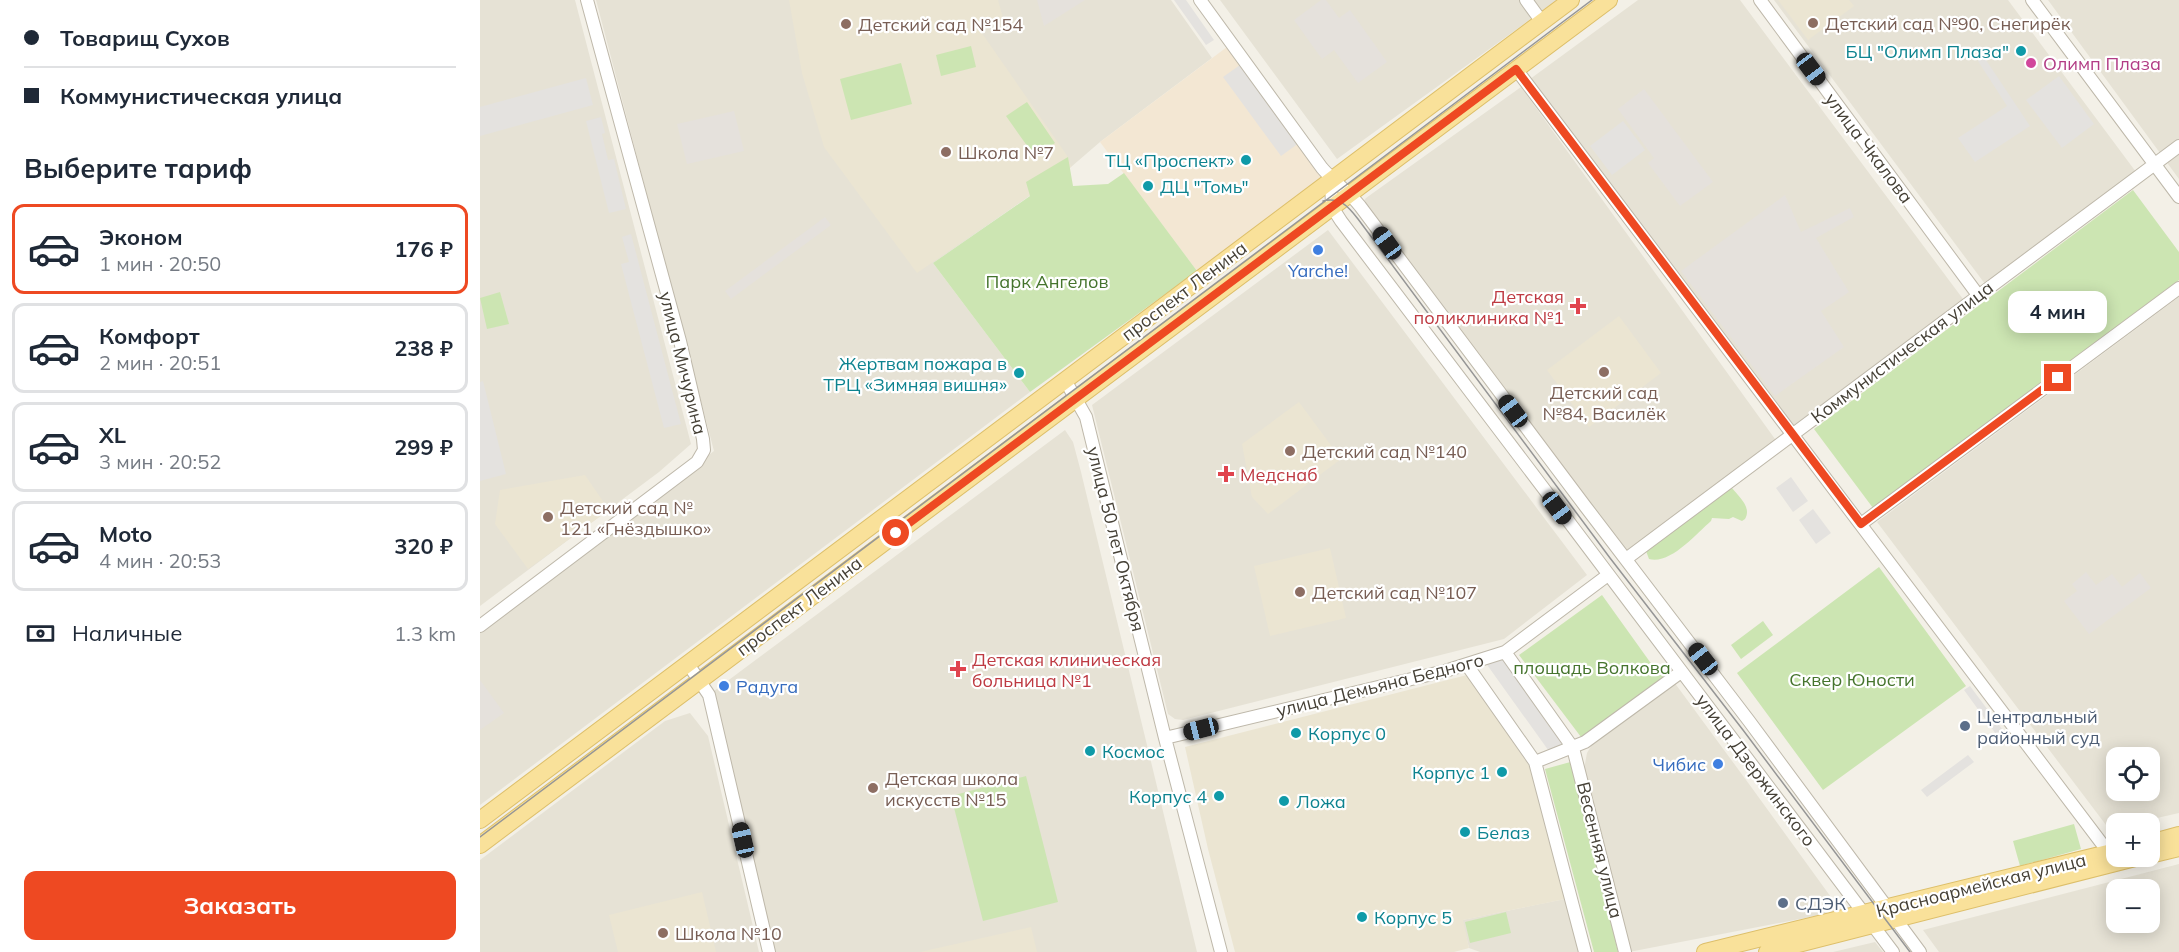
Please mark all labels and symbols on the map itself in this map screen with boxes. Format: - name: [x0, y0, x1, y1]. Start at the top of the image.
- place label: Детский сад №90, Снегирёк: [1825, 12, 2071, 35]
- place label: Детский сад №154: [858, 13, 1023, 36]
- marker: Детский сад №90, Снегирёк: [1806, 16, 1820, 30]
- marker: Детский сад №154: [839, 17, 853, 31]
- place label: БЦ "Олимп Плаза": [1846, 40, 2009, 63]
- marker: БЦ "Олимп Плаза": [2014, 44, 2028, 58]
- car: [1793, 49, 1829, 89]
- place label: Олимп Плаза: [2043, 52, 2161, 75]
- marker: Олимп Плаза: [2024, 56, 2038, 70]
- street label: улица Чкалова: [1820, 88, 1918, 208]
- place label: Школа №7: [958, 141, 1054, 164]
- marker: Школа №7: [939, 145, 953, 159]
- place label: ТЦ «Проспект»: [1105, 149, 1234, 172]
- marker: ТЦ «Проспект»: [1239, 153, 1253, 167]
- place label: ДЦ "Томь": [1160, 175, 1249, 198]
- marker: ДЦ "Томь": [1141, 179, 1155, 193]
- car: [1369, 223, 1405, 263]
- street label: проспект Ленина: [1117, 236, 1251, 346]
- marker: Yarche!: [1311, 243, 1325, 257]
- place label: Yarche!: [1287, 259, 1348, 282]
- park label: Парк Ангелов: [985, 270, 1109, 293]
- street label: Коммунистическая улица: [1806, 276, 1998, 428]
- place label: Детская поликлиника №1: [1414, 285, 1564, 329]
- street label: улица Мичурина: [654, 289, 712, 437]
- callout: 4 мин: [2008, 291, 2108, 333]
- marker: Детская поликлиника №1: [1569, 297, 1587, 315]
- place label: Жертвам пожара в ТРЦ «Зимняя вишня»: [823, 352, 1007, 396]
- route end: [2044, 364, 2071, 391]
- marker: Детский сад №84, Василёк: [1597, 365, 1611, 379]
- marker: Жертвам пожара в ТРЦ «Зимняя вишня»: [1012, 366, 1026, 380]
- place label: Детский сад №84, Василёк: [1542, 381, 1666, 425]
- car: [1495, 391, 1531, 431]
- place label: Детский сад №140: [1302, 440, 1467, 463]
- street label: улица 50 лет Октября: [1082, 444, 1150, 634]
- marker: Детский сад №140: [1283, 444, 1297, 458]
- place label: Медснаб: [1240, 463, 1318, 486]
- marker: Медснаб: [1217, 465, 1235, 483]
- car: [1539, 488, 1575, 528]
- place label: Детский сад № 121 «Гнёздышко»: [560, 496, 711, 540]
- marker: Детский сад № 121 «Гнёздышко»: [541, 510, 555, 524]
- route start: [882, 519, 909, 546]
- street label: проспект Ленина: [732, 551, 866, 661]
- place label: Детский сад №107: [1312, 581, 1477, 604]
- marker: Детский сад №107: [1293, 585, 1307, 599]
- car: [1685, 639, 1721, 679]
- place label: Детская клиническая больница №1: [972, 648, 1161, 692]
- street label: улица Демьяна Бедного: [1274, 648, 1486, 722]
- park label: площадь Волкова: [1513, 656, 1671, 679]
- marker: Детская клиническая больница №1: [949, 660, 967, 678]
- park label: Сквер Юности: [1789, 668, 1915, 691]
- place label: Радуга: [736, 675, 798, 698]
- marker: Радуга: [717, 679, 731, 693]
- street label: улица Дзержинского: [1691, 689, 1821, 851]
- place label: Центральный районный суд: [1977, 705, 2100, 749]
- car: [1181, 716, 1221, 742]
- marker: Центральный районный суд: [1958, 719, 1972, 733]
- place label: Корпус 0: [1308, 722, 1386, 745]
- marker: Корпус 0: [1289, 726, 1303, 740]
- place label: Космос: [1102, 740, 1165, 763]
- marker: Космос: [1083, 744, 1097, 758]
- place label: Чибис: [1653, 753, 1706, 776]
- marker: Чибис: [1711, 757, 1725, 771]
- place label: Корпус 1: [1412, 761, 1490, 784]
- marker: Корпус 1: [1495, 765, 1509, 779]
- place label: Детская школа искусств №15: [885, 767, 1018, 811]
- street label: Весенняя улица: [1572, 779, 1628, 921]
- marker: Детская школа искусств №15: [866, 781, 880, 795]
- place label: Корпус 4: [1129, 785, 1207, 808]
- marker: Корпус 4: [1212, 789, 1226, 803]
- place label: Ложа: [1296, 790, 1346, 813]
- marker: Ложа: [1277, 794, 1291, 808]
- car: [730, 820, 756, 860]
- place label: Белаз: [1477, 821, 1530, 844]
- marker: Белаз: [1458, 825, 1472, 839]
- street label: Красноармейская улица: [1874, 848, 2088, 922]
- place label: СДЭК: [1795, 892, 1846, 915]
- marker: СДЭК: [1776, 896, 1790, 910]
- place label: Корпус 5: [1374, 906, 1452, 929]
- marker: Корпус 5: [1355, 910, 1369, 924]
- place label: Школа №10: [675, 922, 782, 945]
- marker: Школа №10: [656, 926, 670, 940]

